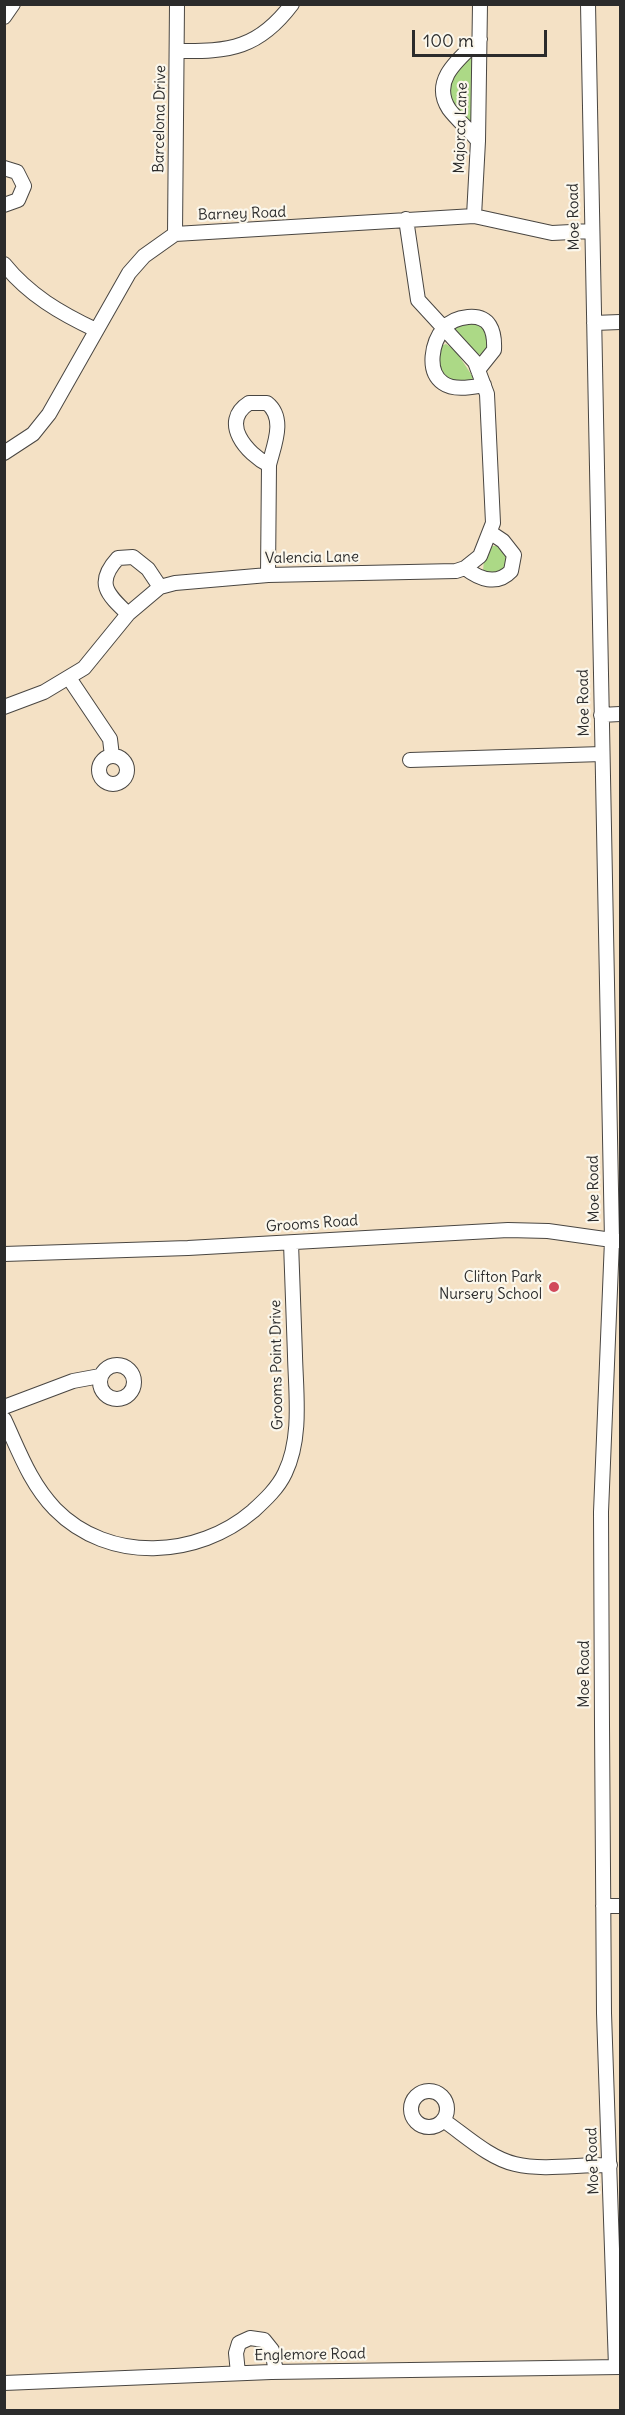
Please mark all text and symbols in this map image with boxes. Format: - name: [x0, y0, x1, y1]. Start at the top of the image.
- scale bar: [415, 18, 550, 56]
- text: 100 m: [423, 29, 474, 52]
- street label: Barcelona Drive: [150, 65, 170, 173]
- street label: Majorca Lane: [450, 82, 472, 174]
- street label: Moe Road: [564, 183, 584, 251]
- street label: Barney Road: [197, 203, 287, 225]
- street label: Valencia Lane: [265, 548, 359, 568]
- street label: Moe Road: [574, 669, 594, 737]
- street label: Moe Road: [584, 1155, 604, 1223]
- street label: Grooms Road: [265, 1212, 359, 1236]
- place label: Clifton Park Nursery School: [439, 1269, 542, 1304]
- marker: Clifton Park Nursery School: [547, 1280, 561, 1294]
- street label: Grooms Point Drive: [267, 1300, 287, 1430]
- street label: Moe Road: [576, 1640, 594, 1708]
- street label: Moe Road: [583, 2127, 603, 2195]
- street label: Englemore Road: [254, 2345, 366, 2365]

